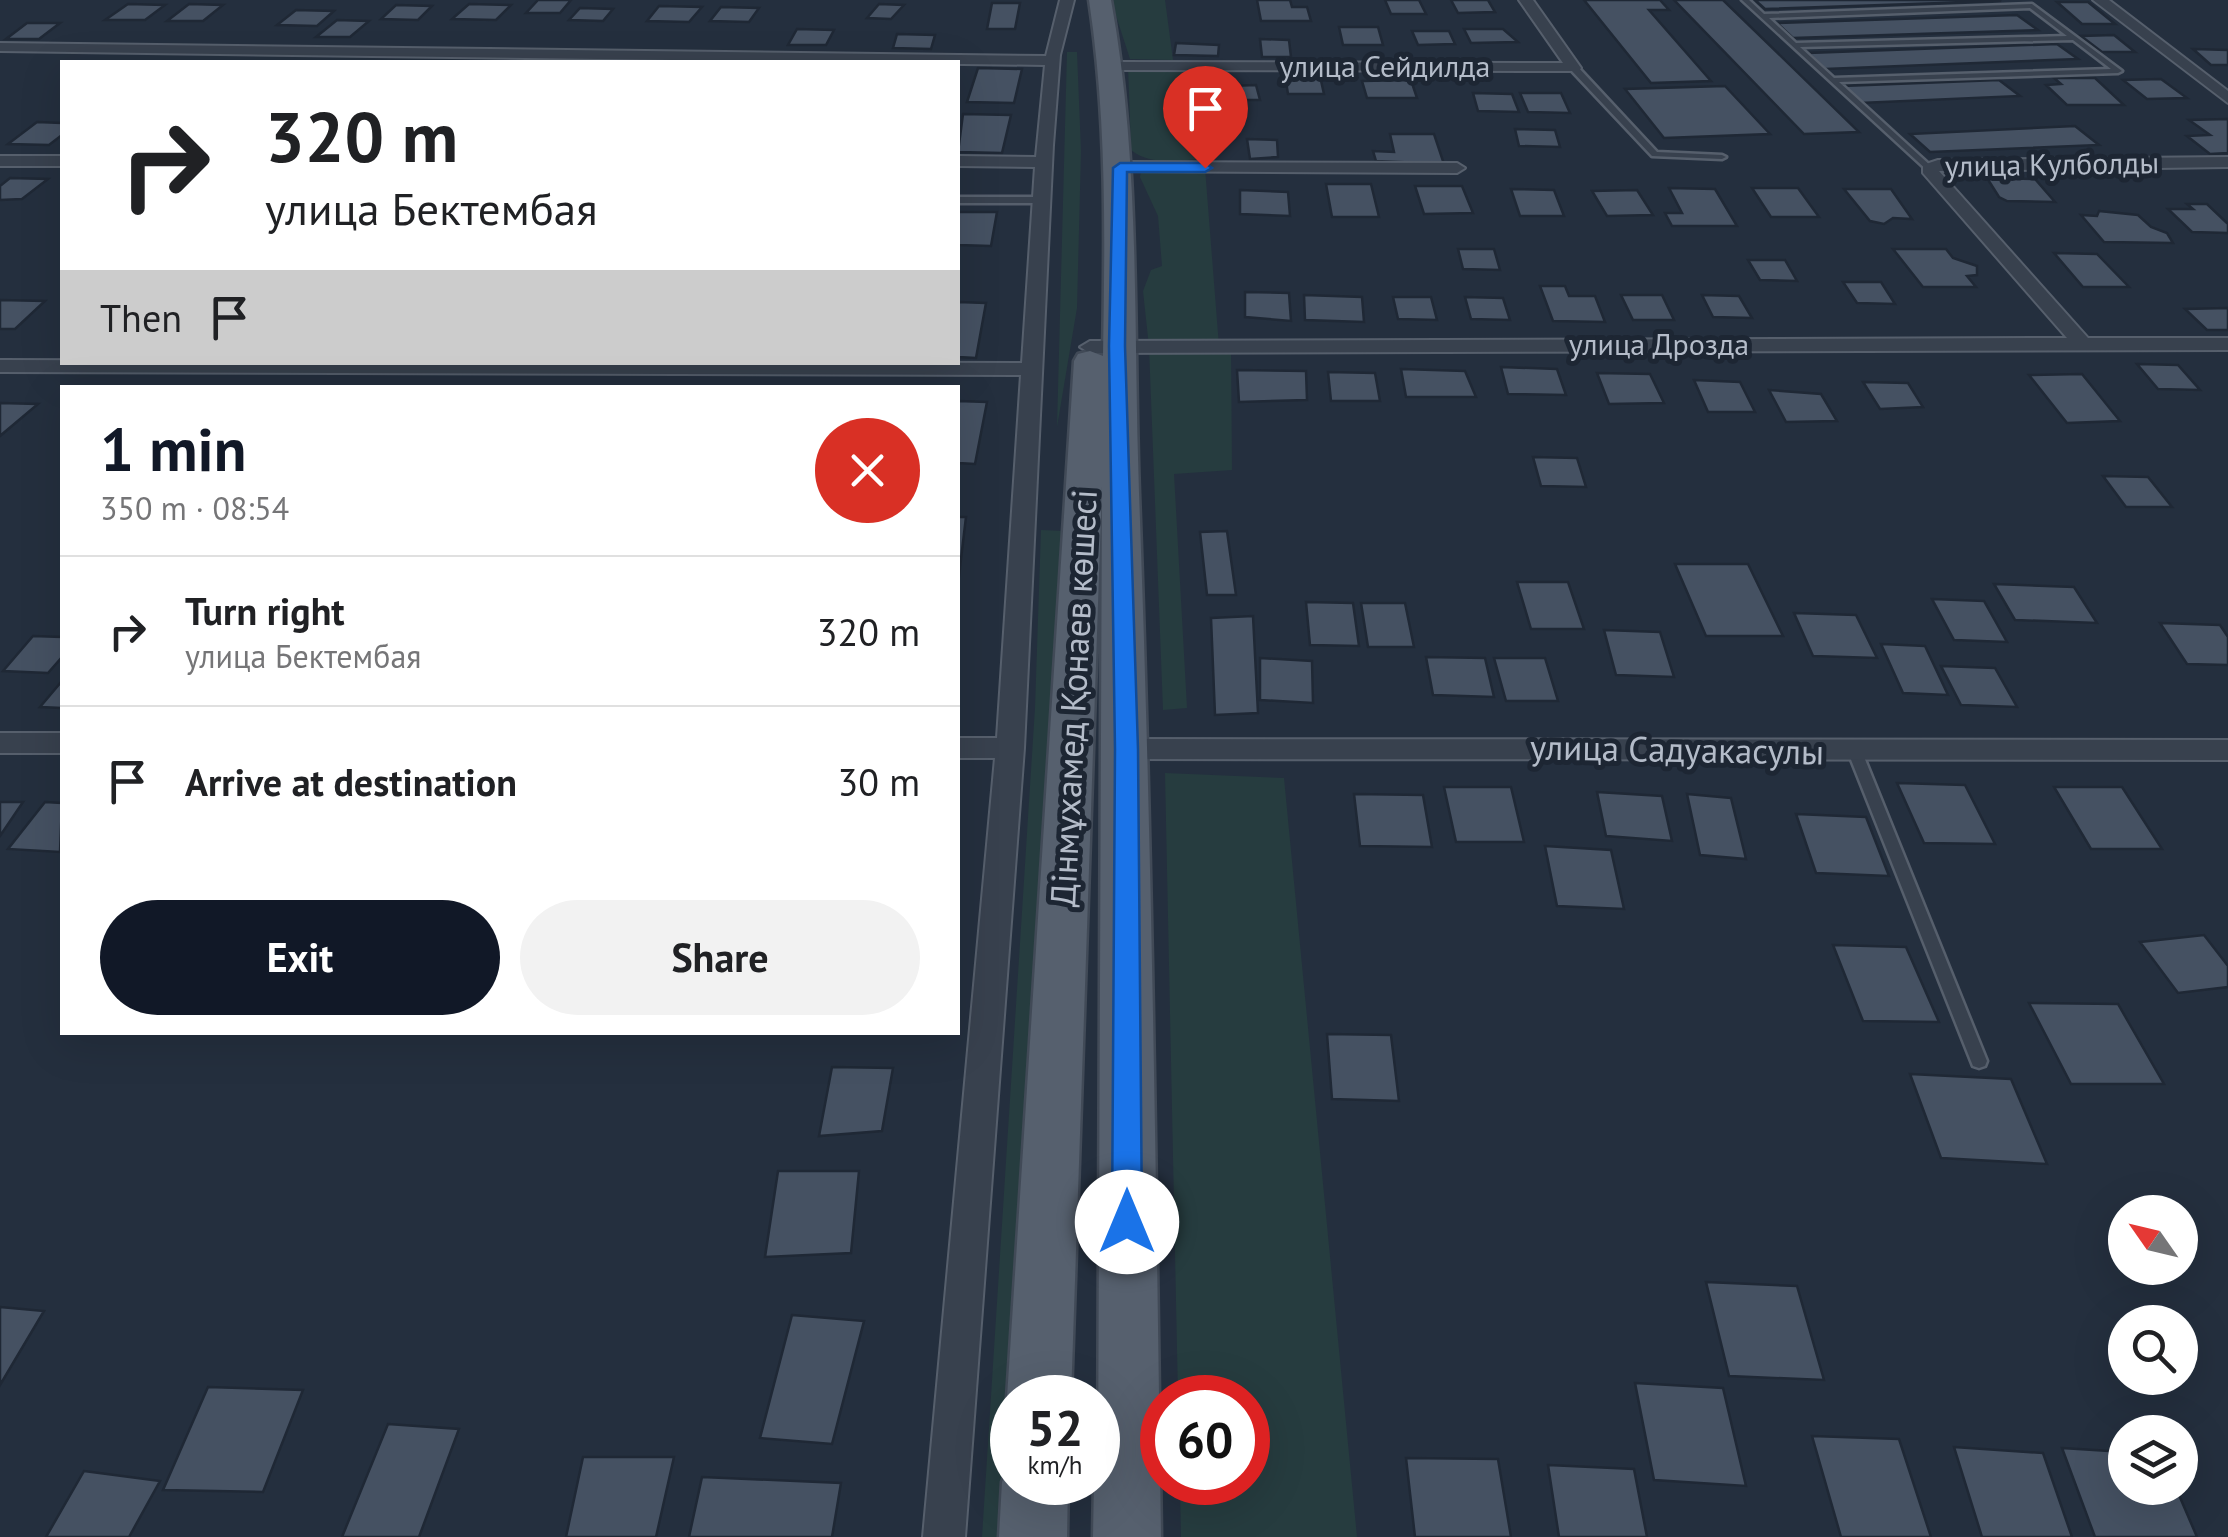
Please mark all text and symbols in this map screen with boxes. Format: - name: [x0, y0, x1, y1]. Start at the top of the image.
- street label: улица Сейдилда: [1280, 46, 1490, 85]
- pin: [1163, 66, 1248, 169]
- icon: arrive: [1178, 81, 1233, 136]
- text: 320 m: [265, 91, 458, 181]
- icon: right: [100, 100, 230, 230]
- street label: улица Кулболды: [1944, 142, 2160, 185]
- text: улица Бектембая: [265, 179, 598, 237]
- icon: arrive: [202, 290, 257, 345]
- text: Then: [100, 293, 182, 342]
- street label: улица Дрозда: [1569, 324, 1749, 363]
- text: 1 min: [100, 410, 246, 488]
- button: close: [815, 418, 920, 523]
- text: 350 m · 08:54: [100, 487, 289, 529]
- street label: Дінмұхамед Қонаев көшесі: [1039, 488, 1107, 908]
- text: Turn right: [185, 586, 345, 635]
- icon: right: [100, 604, 155, 659]
- text: 320 m: [817, 607, 920, 656]
- text: улица Бектембая: [185, 635, 421, 677]
- street label: улица Садуакасулы: [1529, 723, 1825, 775]
- icon: arrive: [100, 754, 155, 809]
- text: Arrive at destination: [185, 757, 517, 806]
- text: 30 m: [838, 757, 920, 806]
- button: Exit: [100, 900, 500, 1015]
- button: Share: [520, 900, 920, 1015]
- position arrow: [1075, 1170, 1179, 1274]
- north arrow: [2108, 1195, 2198, 1285]
- map controls: [2108, 1195, 2198, 1505]
- button: search: [2108, 1305, 2198, 1395]
- speed limit sign: 60: [1140, 1375, 1270, 1505]
- text: 52: [1027, 1395, 1083, 1460]
- button: layers: [2108, 1415, 2198, 1505]
- text: km/h: [1028, 1449, 1082, 1481]

